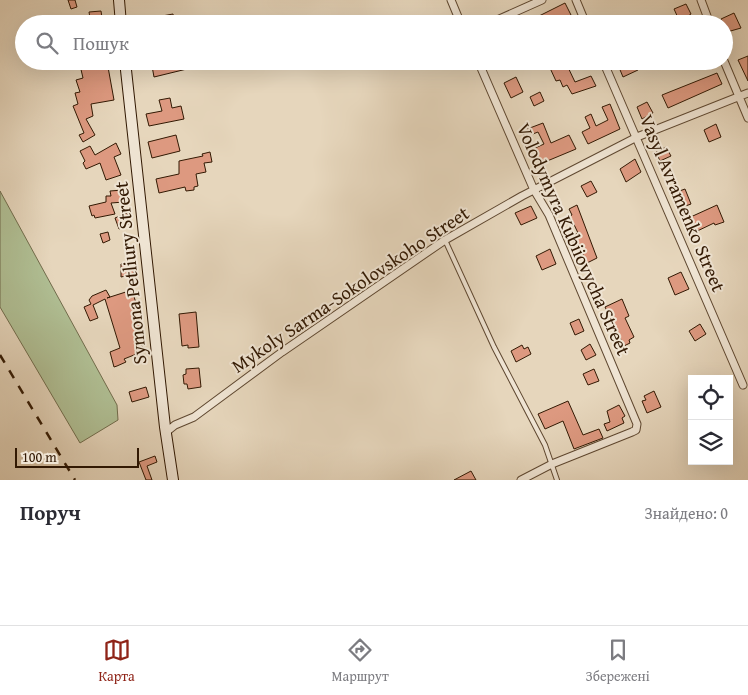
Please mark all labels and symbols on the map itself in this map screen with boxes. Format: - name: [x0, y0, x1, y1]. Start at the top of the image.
- street label: Vasyl Avramenko Street: [633, 110, 733, 296]
- street label: Volodymyra Kubiiovycha Street: [510, 118, 638, 360]
- street label: Symona Petliury Street: [106, 180, 154, 366]
- street label: Mykoly Sarma-Sokolovskoho Street: [226, 199, 475, 379]
- scale bar: [15, 445, 139, 468]

